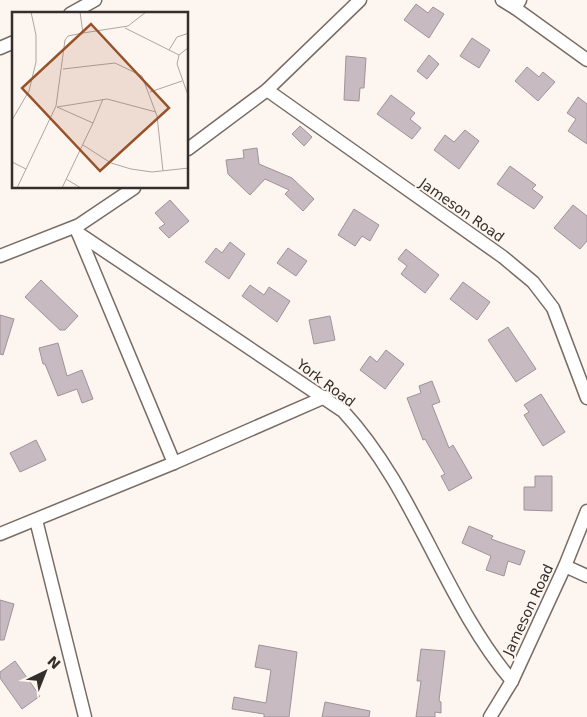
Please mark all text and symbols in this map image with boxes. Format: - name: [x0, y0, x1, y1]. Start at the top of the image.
- inset map: [12, 12, 189, 189]
- street label: Jameson Road: [416, 174, 507, 245]
- street label: York Road: [293, 355, 358, 410]
- street label: Jameson Road: [499, 562, 556, 659]
- north arrow: [20, 647, 70, 697]
- text: N: [44, 653, 64, 672]

